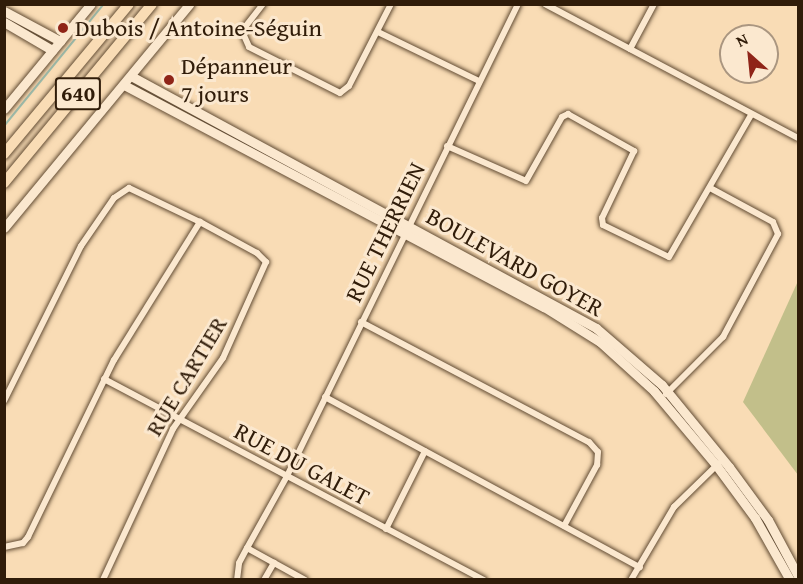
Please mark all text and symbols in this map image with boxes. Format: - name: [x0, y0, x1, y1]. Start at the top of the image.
- place label: Dubois / Antoine-Séguin: [75, 14, 322, 42]
- marker: Dubois / Antoine-Séguin: [56, 21, 70, 35]
- north arrow: [719, 24, 779, 84]
- text: N: [732, 27, 752, 53]
- place label: Dépanneur 7 jours: [181, 52, 292, 108]
- marker: Dépanneur 7 jours: [162, 73, 176, 87]
- road number: 640: [54, 75, 102, 113]
- street label: RUE THERRIEN: [339, 158, 431, 306]
- street label: BOULEVARD GOYER: [422, 201, 608, 323]
- street label: RUE CARTIER: [139, 311, 233, 441]
- street label: RUE DU GALET: [230, 416, 374, 512]

